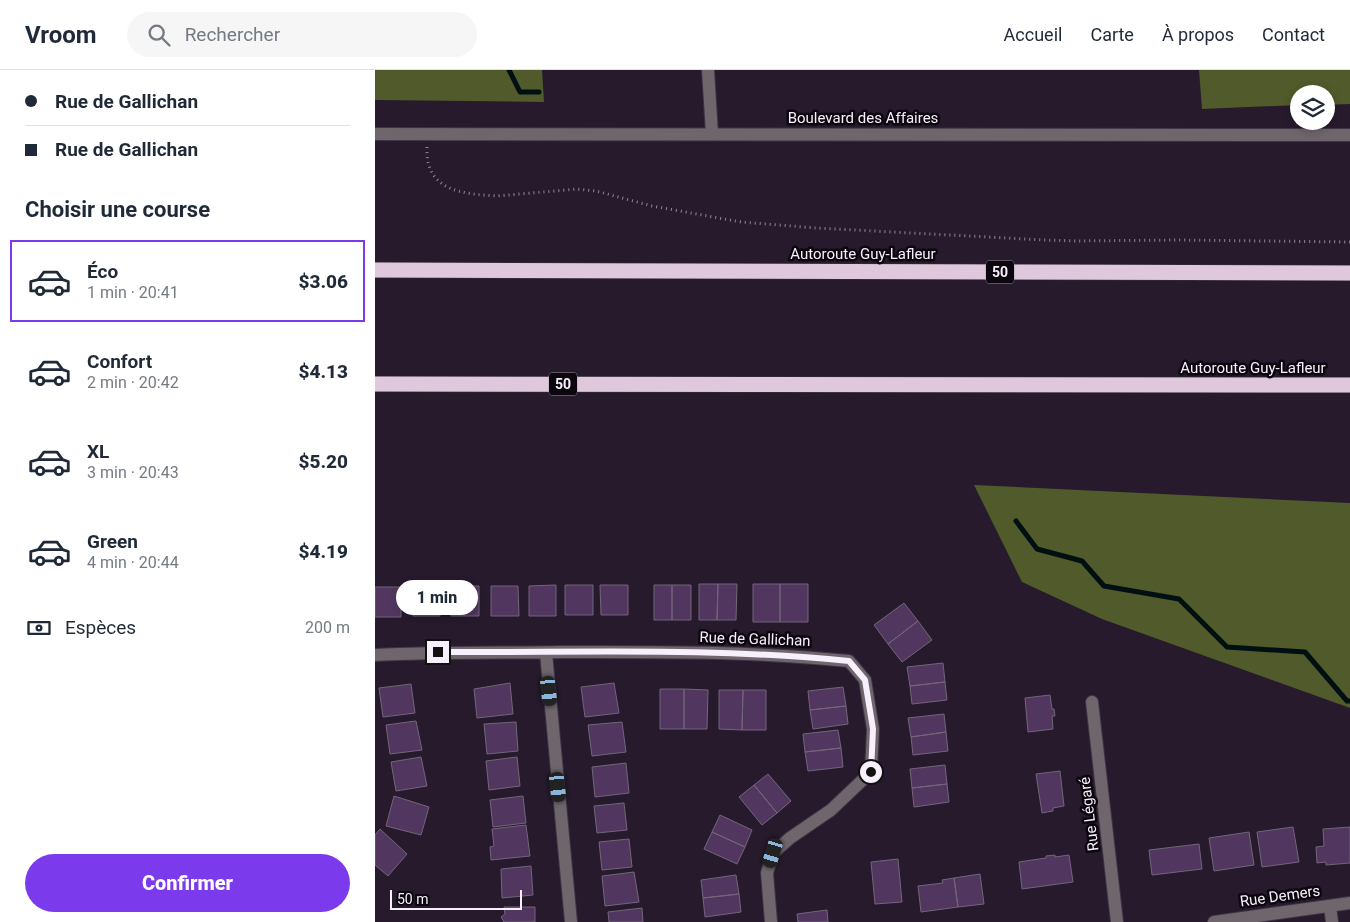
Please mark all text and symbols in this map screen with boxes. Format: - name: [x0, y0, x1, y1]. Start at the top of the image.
- search box: [127, 12, 477, 57]
- text: Vroom: [25, 21, 97, 49]
- icon: search: [145, 21, 173, 49]
- text: Rechercher: [185, 23, 280, 46]
- text: Accueil: [1004, 24, 1062, 45]
- text: Carte: [1090, 24, 1134, 45]
- text: À propos: [1162, 24, 1234, 45]
- text: Contact: [1262, 24, 1325, 45]
- map controls: [1290, 85, 1335, 130]
- button: layers: [1290, 85, 1335, 130]
- text: Rue de Gallichan: [55, 90, 198, 113]
- street label: Boulevard des Affaires: [788, 109, 938, 127]
- text: Rue de Gallichan: [55, 138, 198, 161]
- text: Choisir une course: [25, 197, 210, 222]
- street label: Autoroute Guy-Lafleur: [790, 245, 936, 263]
- icon: car: [27, 259, 72, 304]
- text: Éco: [87, 260, 118, 283]
- road number: 50: [986, 260, 1014, 283]
- text: $3.06: [299, 270, 348, 293]
- text: 1 min · 20:41: [87, 283, 179, 302]
- icon: car: [27, 349, 72, 394]
- text: Confort: [87, 350, 152, 373]
- street label: Autoroute Guy-Lafleur: [1180, 359, 1326, 377]
- text: $4.13: [299, 360, 348, 383]
- road number: 50: [549, 372, 577, 396]
- text: 2 min · 20:42: [87, 373, 179, 392]
- icon: car: [27, 439, 72, 484]
- text: XL: [87, 440, 109, 463]
- text: $5.20: [299, 450, 348, 473]
- text: 3 min · 20:43: [87, 463, 179, 482]
- icon: car: [27, 529, 72, 574]
- text: Green: [87, 530, 138, 553]
- text: $4.19: [299, 540, 348, 563]
- text: 4 min · 20:44: [87, 553, 179, 572]
- callout: 1 min: [397, 580, 479, 614]
- text: 1 min: [417, 588, 457, 607]
- icon: cash: [25, 614, 53, 642]
- text: Espèces: [65, 616, 136, 639]
- text: 200 m: [305, 618, 350, 637]
- street label: Rue de Gallichan: [699, 628, 811, 650]
- route end: [427, 641, 449, 663]
- car: [539, 675, 558, 707]
- route start: [860, 761, 882, 783]
- car: [548, 771, 567, 803]
- street label: Rue Légaré: [1076, 776, 1102, 852]
- car: [761, 836, 784, 870]
- button: Confirmer: [25, 854, 350, 912]
- street label: Rue Demers: [1239, 881, 1321, 911]
- scale bar: [390, 887, 523, 910]
- text: 50 m: [397, 891, 429, 907]

